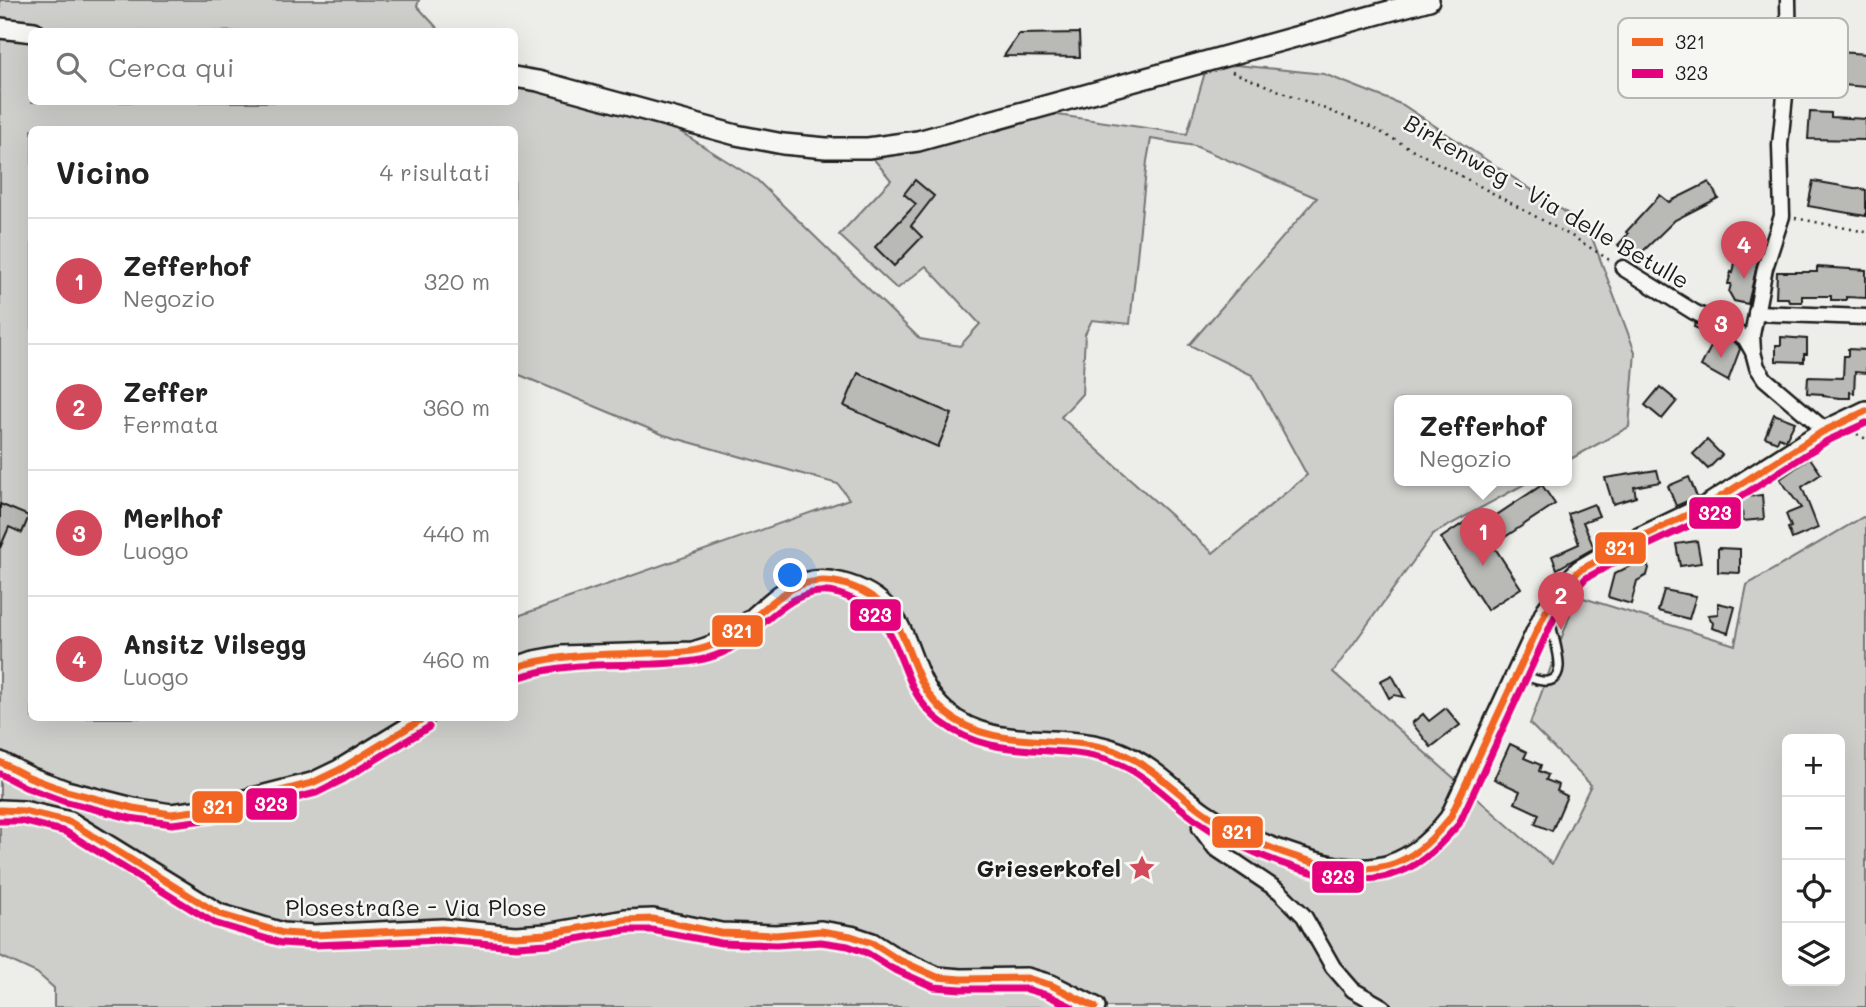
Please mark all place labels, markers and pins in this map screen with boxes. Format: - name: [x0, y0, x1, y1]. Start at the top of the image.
- pin: 4: [1721, 221, 1767, 279]
- pin: 3: [1698, 300, 1744, 358]
- pin: 1: [1460, 508, 1506, 566]
- pin: 2: [1538, 572, 1584, 630]
- place label: Grieserkofel: [976, 853, 1121, 883]
- place icon: Grieserkofel: [1127, 853, 1157, 883]

